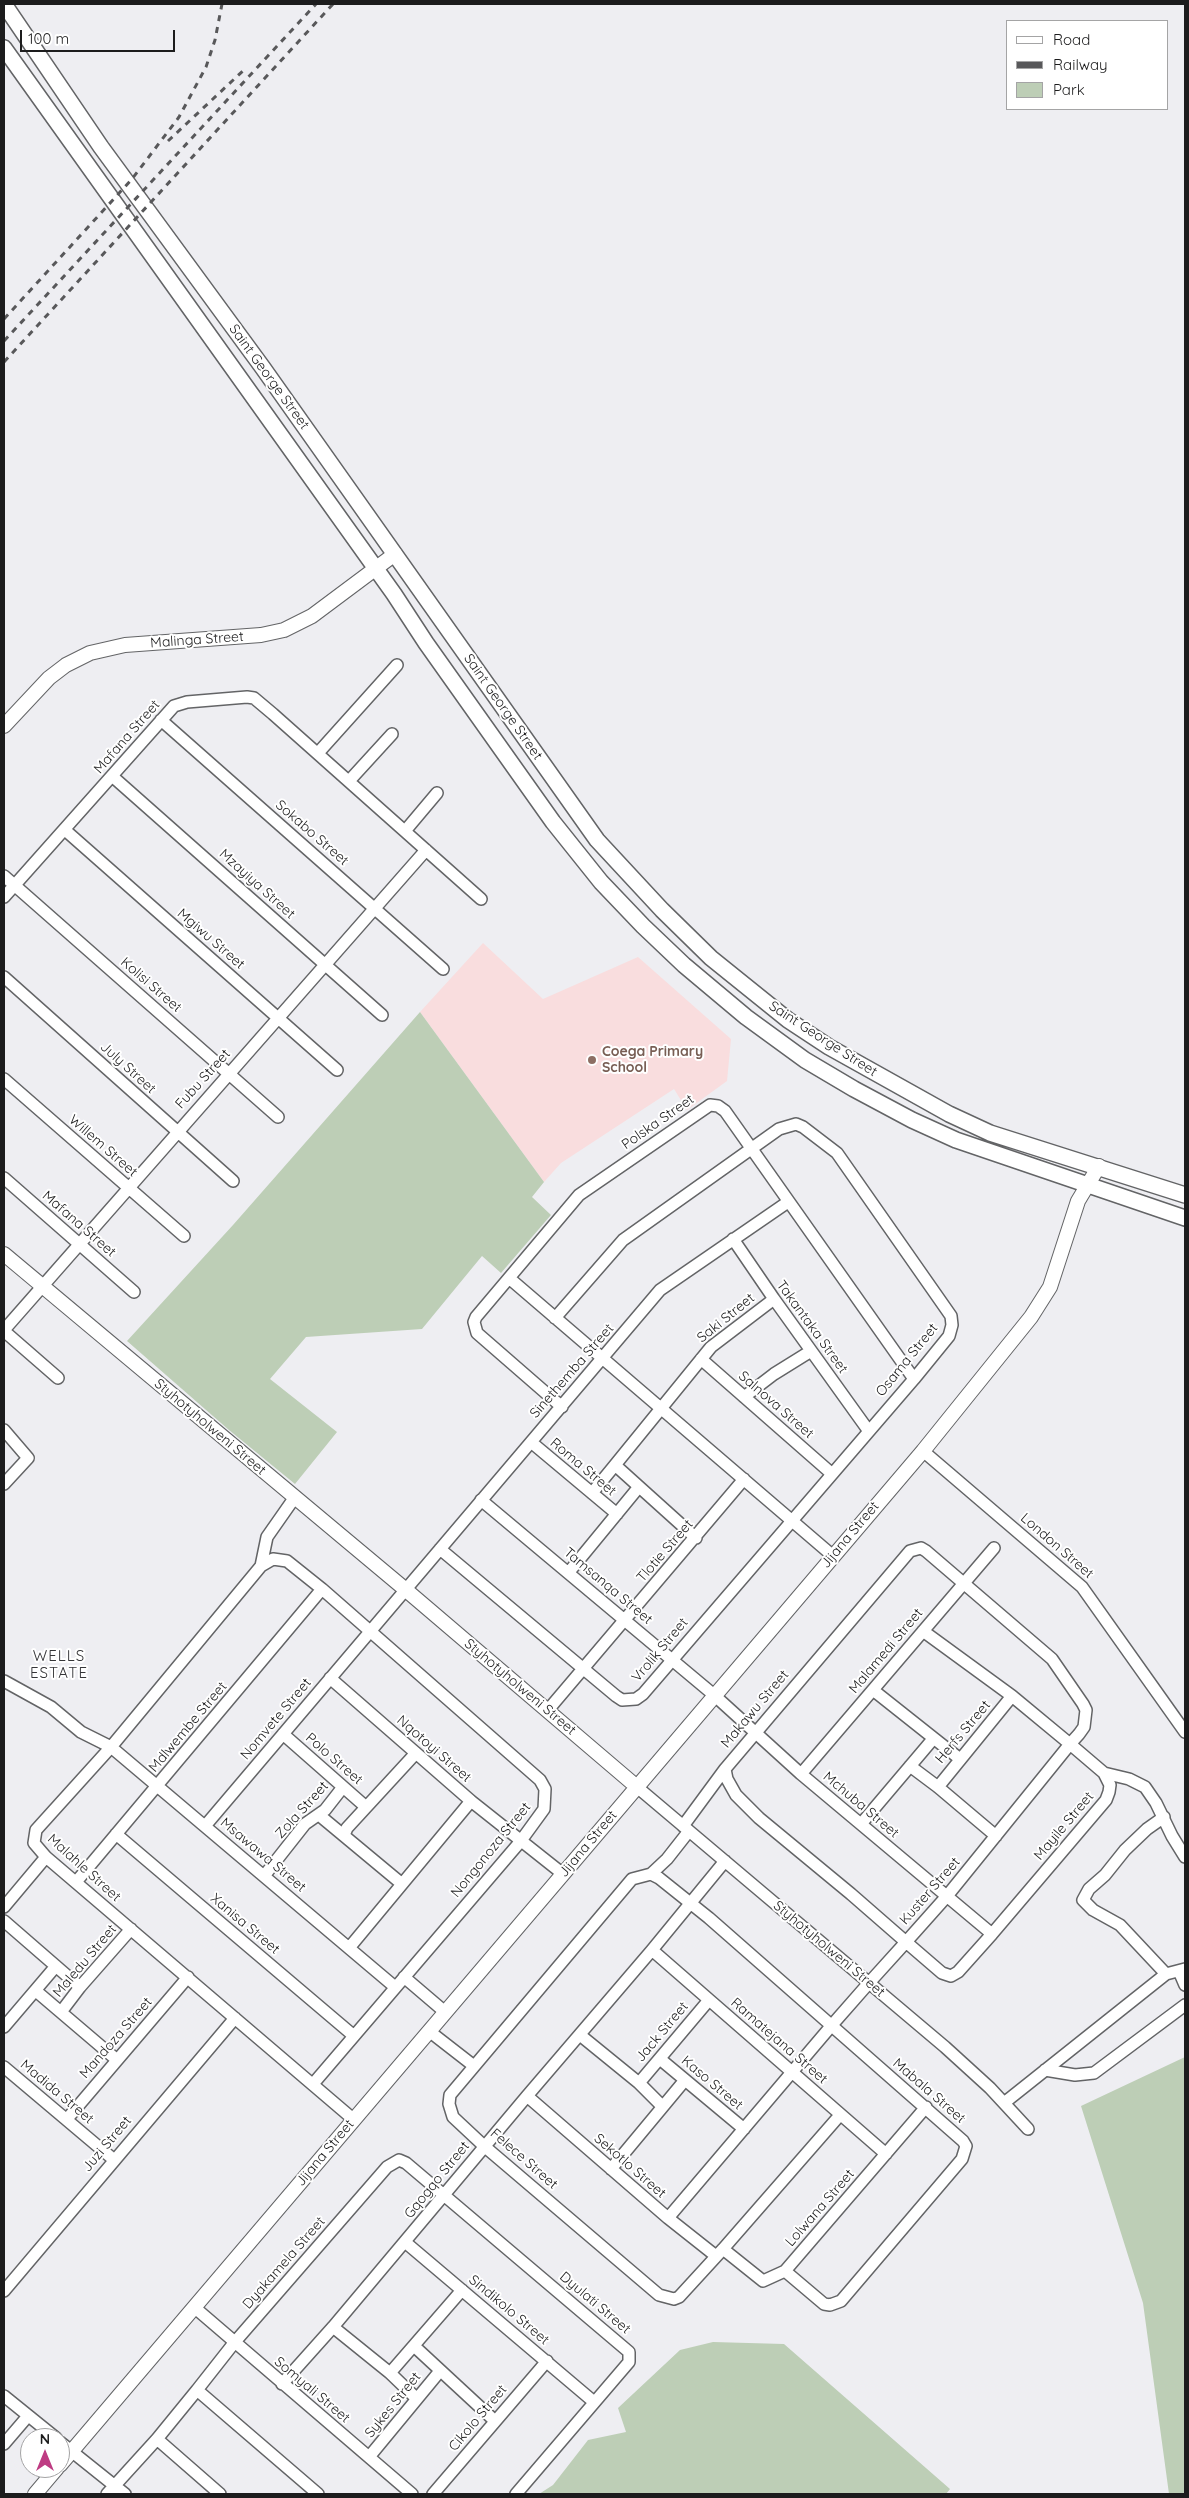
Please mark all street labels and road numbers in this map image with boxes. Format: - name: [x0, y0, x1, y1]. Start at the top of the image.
- street label: Saint George Street: [225, 321, 313, 433]
- street label: Malinga Street: [150, 628, 244, 652]
- street label: Saint George Street: [460, 651, 546, 763]
- street label: Mafana Street: [90, 697, 164, 777]
- street label: Sokabo Street: [272, 797, 352, 869]
- street label: Mzayiya Street: [216, 846, 298, 922]
- street label: Mgiwu Street: [174, 905, 248, 973]
- street label: Kolisi Street: [117, 954, 185, 1016]
- street label: Saint George Street: [766, 998, 880, 1080]
- street label: July Street: [97, 1039, 159, 1097]
- street label: Fubu Street: [172, 1046, 234, 1112]
- street label: Polska Street: [619, 1091, 697, 1153]
- street label: Willem Street: [65, 1112, 141, 1180]
- street label: Mafana Street: [39, 1187, 119, 1261]
- street label: Takantaka Street: [773, 1277, 851, 1377]
- street label: Saki Street: [694, 1290, 758, 1346]
- street label: Sinethemba Street: [527, 1320, 617, 1422]
- street label: Osama Street: [872, 1320, 942, 1400]
- street label: Salnova Street: [735, 1368, 817, 1442]
- street label: Styhotyholweni Street: [151, 1375, 269, 1479]
- street label: Roma Street: [547, 1434, 619, 1500]
- street label: Jijana Street: [817, 1498, 883, 1572]
- street label: London Street: [1017, 1510, 1097, 1582]
- street label: Tlotie Street: [633, 1516, 697, 1586]
- street label: Tamsanqa Street: [560, 1544, 656, 1628]
- street label: Malamedi Street: [845, 1605, 927, 1697]
- street label: Vrolik Street: [628, 1615, 692, 1685]
- street label: Styhotyholweni Street: [461, 1635, 579, 1739]
- street label: Makawu Street: [718, 1667, 792, 1751]
- street label: Nomvete Street: [237, 1675, 315, 1763]
- street label: Mdlwembe Street: [145, 1678, 231, 1776]
- street label: Herfs Street: [932, 1697, 994, 1767]
- street label: Nqotoyi Street: [393, 1712, 475, 1786]
- street label: Polo Street: [302, 1730, 366, 1788]
- street label: Mchuba Street: [820, 1768, 902, 1842]
- street label: Zola Street: [272, 1778, 332, 1842]
- street label: Mayile Street: [1031, 1788, 1097, 1864]
- street label: Nongonoza Street: [448, 1799, 534, 1901]
- street label: Jijana Street: [555, 1807, 621, 1881]
- street label: Msawawa Street: [217, 1814, 309, 1896]
- street label: Malahle Street: [44, 1831, 124, 1905]
- street label: Kuster Street: [896, 1854, 964, 1928]
- street label: Xanisa Street: [207, 1890, 283, 1958]
- street label: Styhotyholweni Street: [770, 1897, 888, 2001]
- street label: Maledu Street: [50, 1921, 120, 2001]
- street label: Mandoza Street: [76, 1994, 156, 2082]
- street label: Ramatejana Street: [727, 1994, 831, 2088]
- street label: Jack Street: [632, 1999, 692, 2065]
- street label: Kaso Street: [678, 2052, 746, 2114]
- street label: Mabala Street: [889, 2055, 969, 2127]
- street label: Madida Street: [17, 2056, 97, 2128]
- street label: Juzi Street: [79, 2113, 135, 2175]
- street label: Jijana Street: [292, 2116, 358, 2190]
- street label: Felece Street: [487, 2125, 561, 2193]
- street label: Sekotlo Street: [591, 2130, 669, 2202]
- street label: Gqogqo Street: [401, 2138, 473, 2222]
- street label: Lolwana Street: [782, 2166, 858, 2250]
- street label: Dyakamela Street: [239, 2213, 329, 2313]
- street label: Dyulati Street: [556, 2268, 634, 2338]
- street label: Sindikolo Street: [465, 2272, 553, 2348]
- street label: Somyali Street: [271, 2353, 353, 2427]
- street label: Sykes Street: [361, 2369, 425, 2441]
- street label: Cikolo Street: [445, 2381, 511, 2455]

